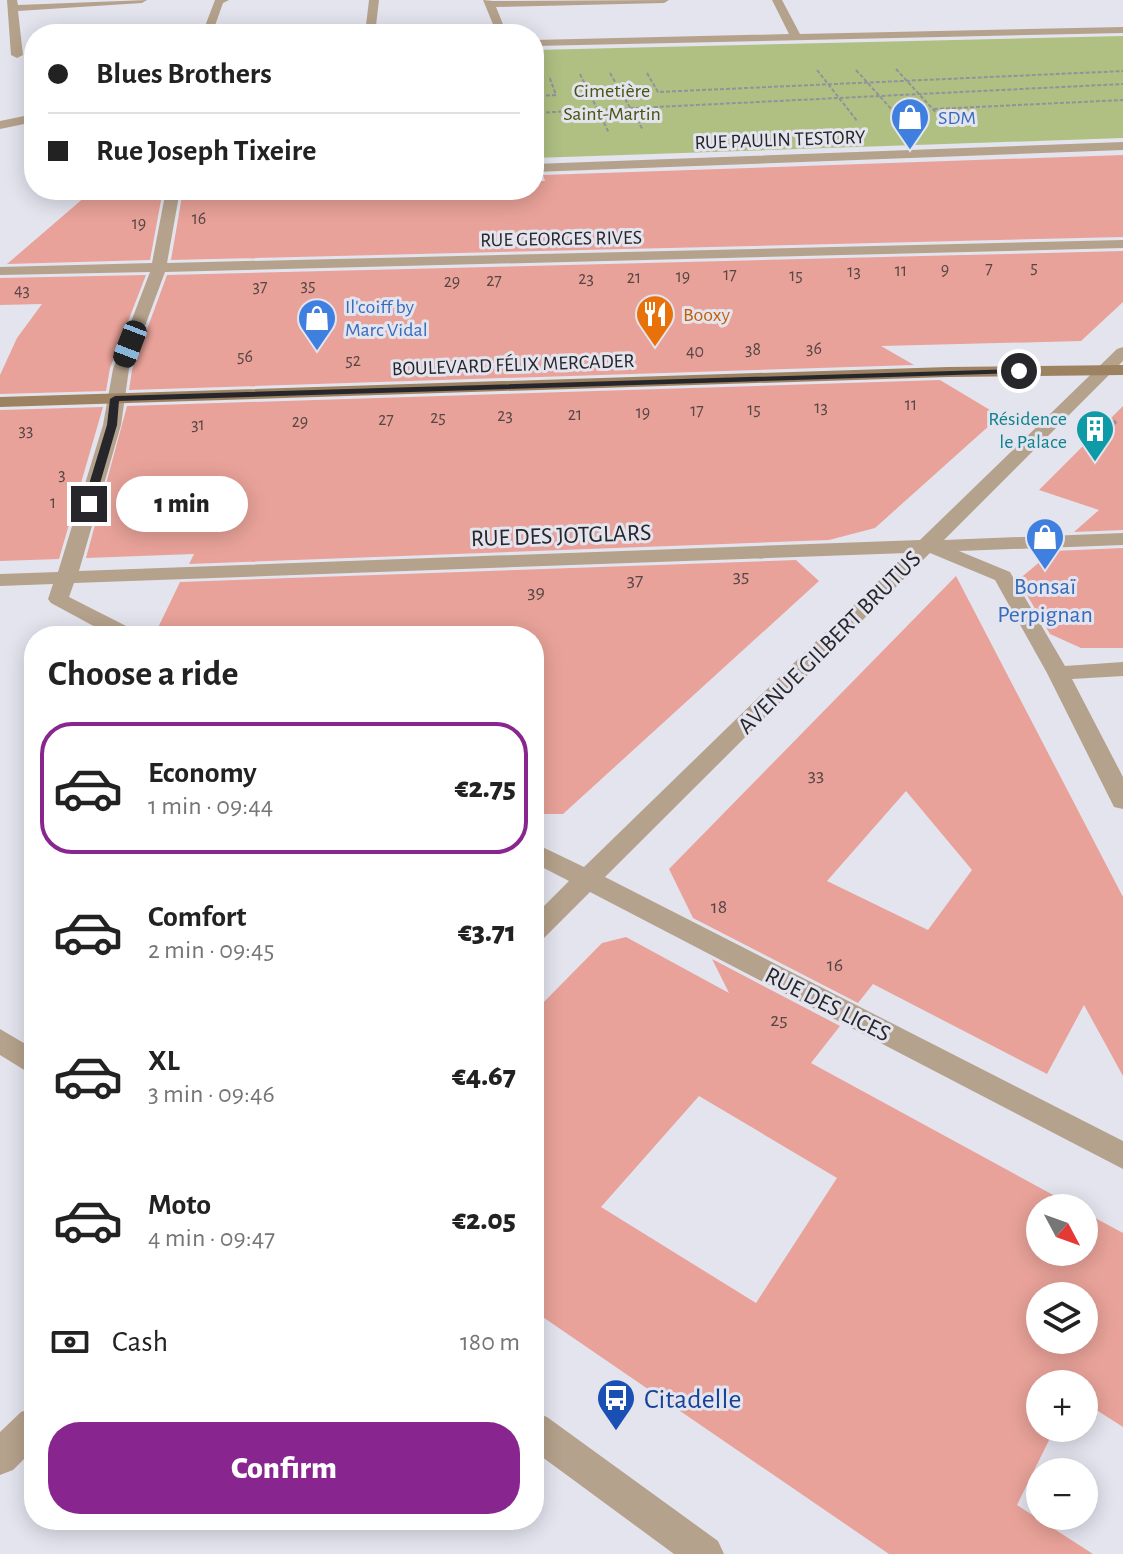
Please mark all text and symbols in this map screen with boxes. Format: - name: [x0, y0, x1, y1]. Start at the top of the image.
- text: Blues Brothers: [96, 59, 272, 89]
- park label: Cimetière Saint-Martin: [563, 81, 661, 124]
- shop icon: SDM: [889, 96, 931, 151]
- place label: SDM: [938, 108, 976, 128]
- street label: RUE PAULIN TESTORY: [694, 127, 866, 153]
- text: Rue Joseph Tixeire: [96, 136, 316, 166]
- house number: 16: [192, 210, 206, 228]
- house number: 19: [132, 215, 146, 233]
- street label: RUE GEORGES RIVES: [480, 228, 642, 250]
- house number: 5: [1030, 259, 1038, 277]
- house number: 7: [985, 260, 993, 278]
- house number: 9: [941, 261, 949, 279]
- house number: 11: [895, 262, 907, 280]
- house number: 13: [847, 263, 861, 281]
- house number: 17: [723, 266, 737, 284]
- house number: 15: [789, 267, 803, 285]
- house number: 19: [676, 268, 690, 286]
- house number: 21: [627, 269, 641, 287]
- house number: 23: [578, 270, 594, 288]
- house number: 27: [486, 272, 502, 290]
- house number: 29: [444, 273, 460, 291]
- house number: 35: [301, 277, 315, 295]
- house number: 37: [253, 278, 267, 296]
- house number: 43: [14, 282, 30, 300]
- restaurant icon: Booxy: [634, 293, 676, 348]
- shop icon: Il'coiff by Marc Vidal: [296, 297, 338, 352]
- place label: Il'coiff by Marc Vidal: [345, 297, 428, 340]
- place label: Booxy: [683, 305, 731, 325]
- car: [110, 317, 150, 371]
- house number: 36: [806, 340, 822, 358]
- house number: 38: [745, 341, 761, 359]
- house number: 40: [686, 343, 704, 361]
- house number: 56: [237, 348, 253, 366]
- street label: BOULEVARD FÉLIX MERCADER: [391, 350, 635, 379]
- house number: 52: [345, 352, 361, 370]
- route start: [1001, 353, 1037, 389]
- house number: 11: [905, 396, 917, 414]
- house number: 13: [814, 399, 828, 417]
- house number: 15: [747, 401, 761, 419]
- house number: 17: [690, 402, 704, 420]
- house number: 19: [636, 404, 650, 422]
- house number: 21: [568, 406, 582, 424]
- house number: 23: [497, 407, 513, 425]
- building icon: Résidence le Palace: [1074, 408, 1116, 463]
- house number: 25: [430, 409, 446, 427]
- place label: Résidence le Palace: [988, 409, 1067, 452]
- house number: 27: [378, 411, 394, 429]
- house number: 29: [292, 413, 308, 431]
- house number: 31: [191, 416, 205, 434]
- house number: 33: [19, 422, 33, 440]
- house number: 3: [58, 466, 66, 484]
- callout: 1 min: [117, 476, 249, 532]
- route end: [71, 486, 107, 522]
- text: 1 min: [154, 491, 210, 517]
- house number: 1: [50, 494, 56, 512]
- shop icon: Bonsaï Perpignan: [1024, 516, 1066, 571]
- street label: RUE DES JOTGLARS: [470, 521, 652, 551]
- street label: AVENUE GILBERT BRUTUS: [734, 547, 926, 739]
- house number: 35: [733, 566, 749, 586]
- house number: 37: [627, 570, 643, 590]
- place label: Bonsaï Perpignan: [997, 575, 1093, 627]
- house number: 39: [527, 582, 545, 602]
- text: Choose a ride: [48, 656, 238, 692]
- icon: car: [52, 752, 124, 824]
- text: Economy: [148, 758, 257, 788]
- house number: 33: [808, 765, 824, 785]
- text: €2.75: [455, 773, 516, 803]
- text: 1 min · 09:44: [148, 793, 273, 819]
- icon: car: [52, 896, 124, 968]
- house number: 18: [711, 897, 727, 917]
- text: Comfort: [148, 902, 247, 932]
- text: €3.71: [458, 917, 516, 947]
- text: 2 min · 09:45: [148, 937, 274, 963]
- house number: 16: [827, 955, 843, 975]
- street label: RUE DES LICES: [761, 963, 894, 1047]
- house number: 25: [770, 1010, 788, 1030]
- icon: car: [52, 1040, 124, 1112]
- text: XL: [148, 1046, 180, 1076]
- text: €4.67: [452, 1061, 516, 1091]
- text: 3 min · 09:46: [148, 1081, 275, 1107]
- icon: car: [52, 1184, 124, 1256]
- text: Moto: [148, 1190, 211, 1220]
- north arrow: [1026, 1194, 1098, 1266]
- map controls: [1026, 1194, 1098, 1530]
- text: €2.05: [452, 1205, 516, 1235]
- text: 4 min · 09:47: [148, 1225, 275, 1251]
- button: layers: [1026, 1282, 1098, 1354]
- icon: cash: [48, 1320, 92, 1364]
- text: Cash: [112, 1327, 168, 1357]
- text: 180 m: [460, 1329, 520, 1355]
- button: +: [1026, 1370, 1098, 1442]
- bus stop icon: Citadelle: [595, 1377, 637, 1432]
- place label: Citadelle: [644, 1386, 741, 1414]
- button: Confirm: [48, 1422, 520, 1514]
- button: −: [1026, 1458, 1098, 1530]

